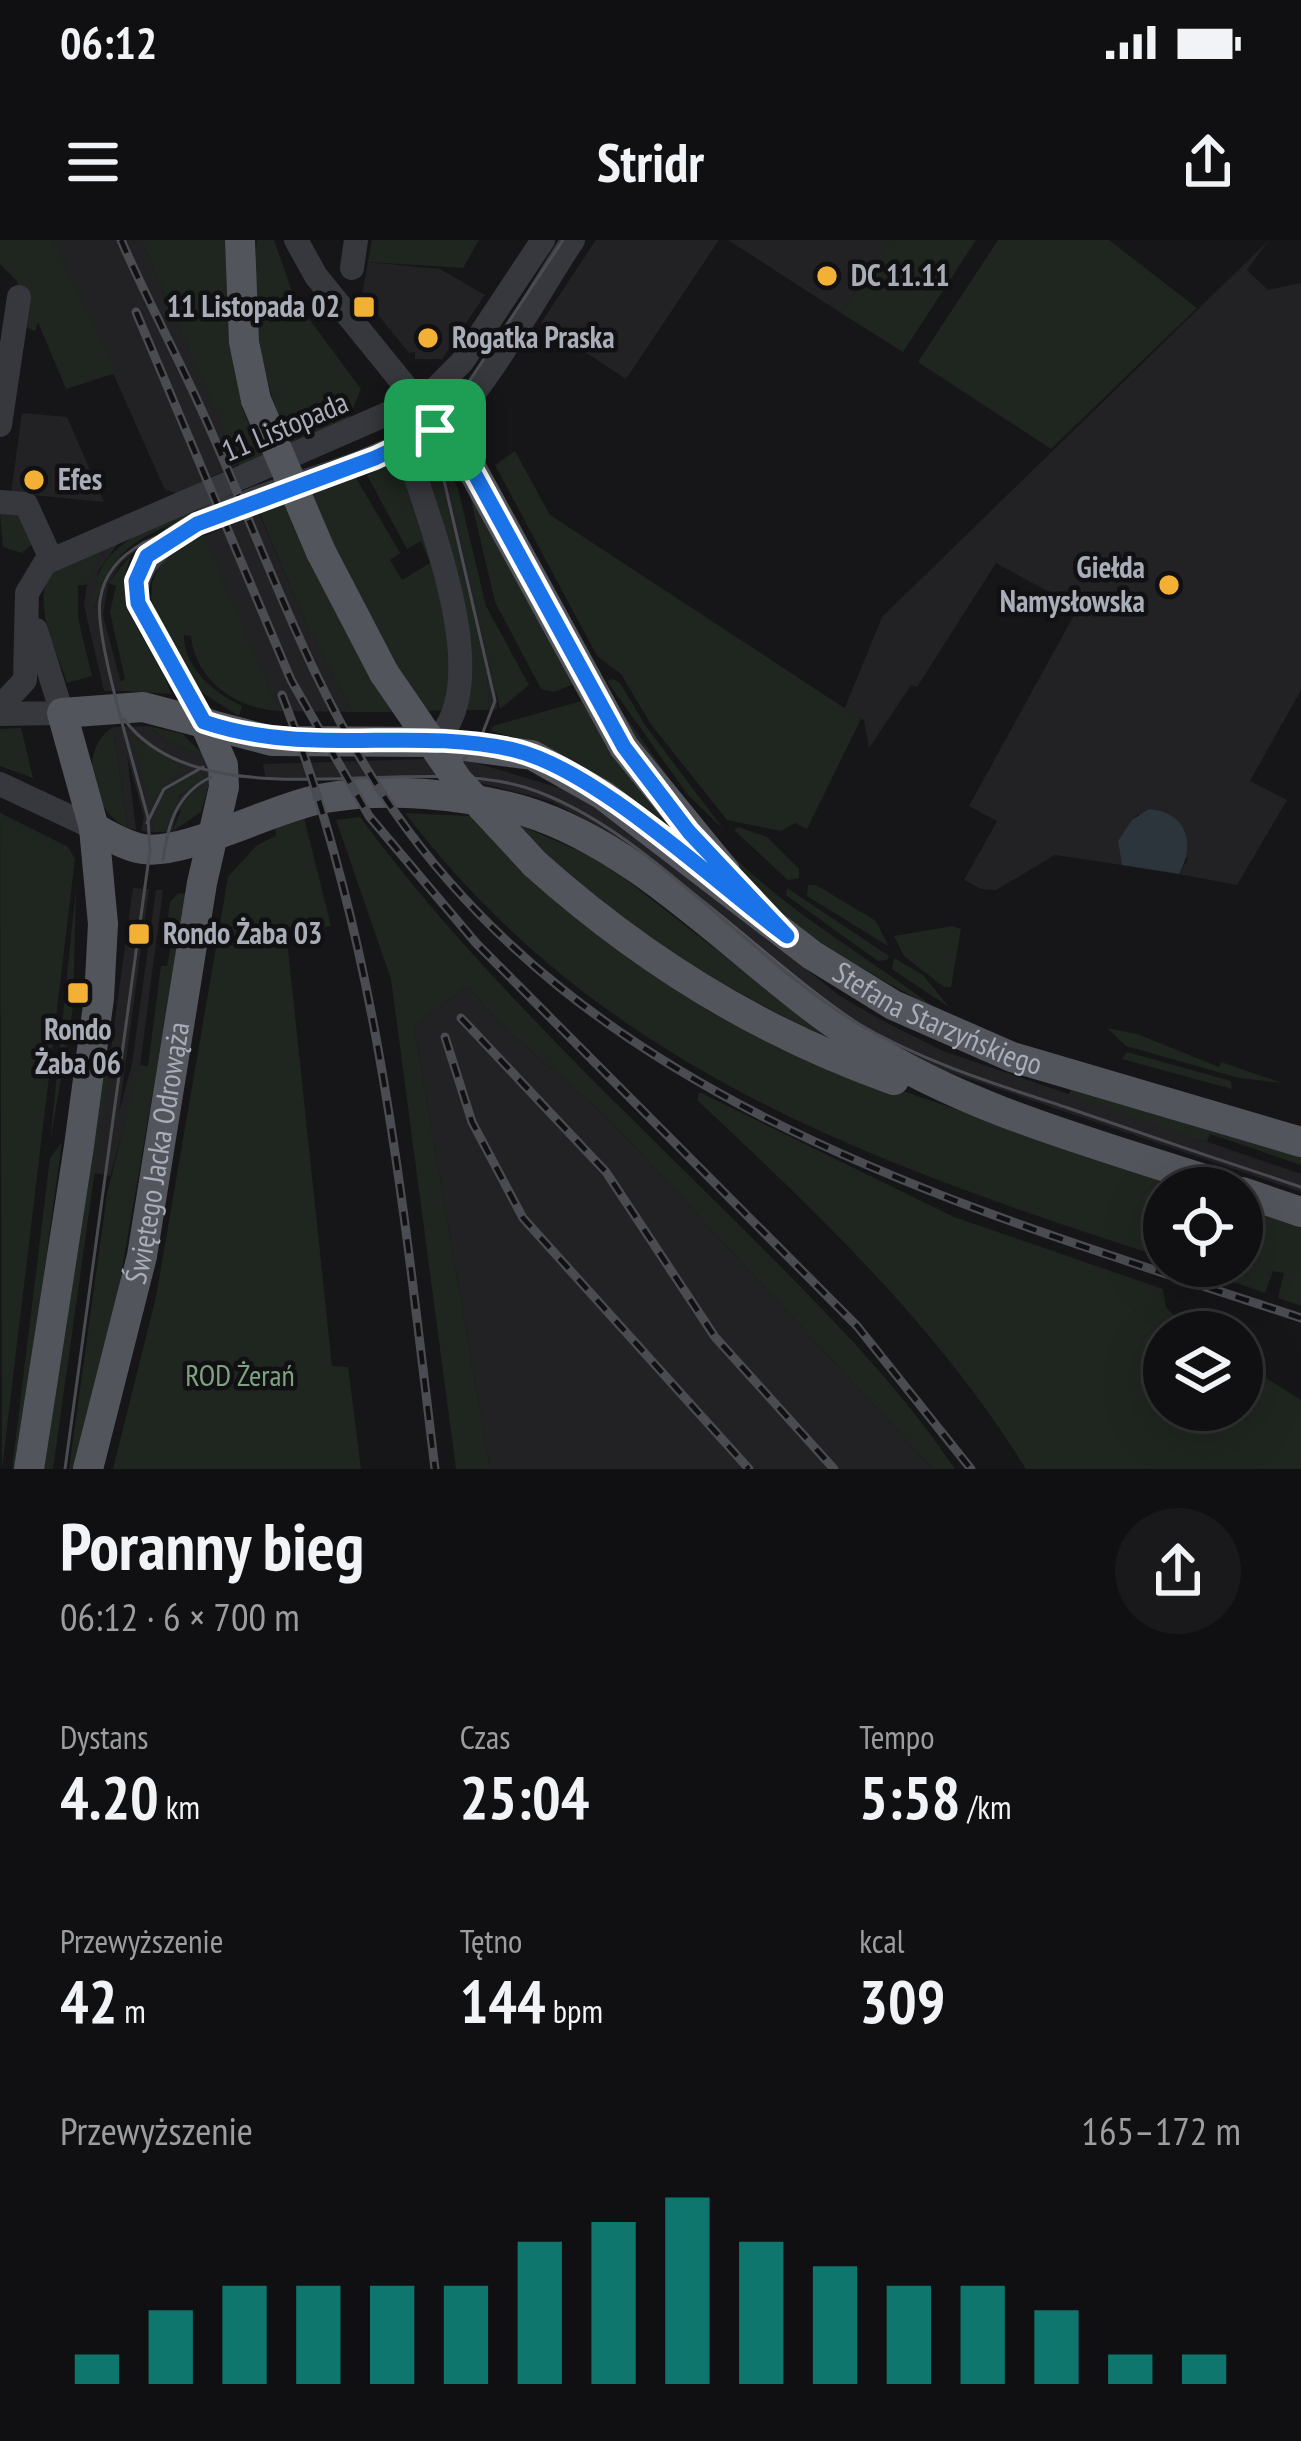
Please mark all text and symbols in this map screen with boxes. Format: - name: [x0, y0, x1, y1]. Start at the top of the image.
- text: 06:12: [60, 13, 157, 71]
- text: Stridr: [597, 127, 704, 197]
- icon: menu: [60, 129, 126, 195]
- icon: share: [1175, 129, 1241, 195]
- place label: DC 11.11: [851, 255, 950, 294]
- marker: DC 11.11: [814, 263, 840, 289]
- place label: 11 Listopada 02: [167, 286, 340, 325]
- marker: 11 Listopada 02: [351, 294, 377, 320]
- place label: Rogatka Praska: [452, 317, 615, 356]
- marker: Rogatka Praska: [415, 325, 441, 351]
- pin: [384, 379, 486, 481]
- street label: 11 Listopada: [215, 382, 353, 470]
- icon: arrive: [402, 397, 468, 463]
- place label: Efes: [58, 459, 102, 498]
- marker: Efes: [21, 467, 47, 493]
- place label: Giełda Namysłowska: [1000, 547, 1145, 620]
- marker: Giełda Namysłowska: [1156, 572, 1182, 598]
- place label: Rondo Żaba 03: [163, 913, 322, 952]
- marker: Rondo Żaba 03: [126, 921, 152, 947]
- street label: Stefana Starzyńskiego: [826, 952, 1047, 1083]
- marker: Rondo Żaba 06: [65, 980, 91, 1006]
- place label: Rondo Żaba 06: [35, 1009, 121, 1082]
- street label: Świętego Jacka Odrowąża: [115, 1019, 197, 1288]
- map controls: [1143, 1167, 1263, 1431]
- button: locate: [1143, 1167, 1263, 1287]
- button: layers: [1143, 1311, 1263, 1431]
- park label: ROD Żerań: [185, 1355, 295, 1394]
- text: Poranny bieg: [60, 1503, 364, 1588]
- button: share: [1115, 1508, 1241, 1634]
- text: 06:12 · 6 × 700 m: [60, 1591, 300, 1642]
- text: Dystans: [60, 1715, 148, 1758]
- text: Czas: [460, 1715, 510, 1758]
- text: Tempo: [859, 1715, 934, 1758]
- text: 4.20: [60, 1758, 159, 1836]
- text: 25:04: [460, 1758, 589, 1836]
- text: 5:58: [859, 1758, 960, 1836]
- text: km: [159, 1785, 200, 1828]
- text: /km: [960, 1785, 1011, 1828]
- text: Przewyższenie: [60, 1919, 223, 1962]
- text: Tętno: [460, 1919, 522, 1962]
- text: kcal: [859, 1919, 904, 1962]
- text: 42: [60, 1962, 117, 2040]
- text: 144: [460, 1962, 546, 2040]
- text: 309: [859, 1962, 945, 2040]
- text: m: [117, 1989, 146, 2032]
- text: bpm: [546, 1989, 603, 2032]
- text: Przewyższenie: [60, 2105, 253, 2156]
- text: 165–172 m: [1081, 2105, 1241, 2156]

